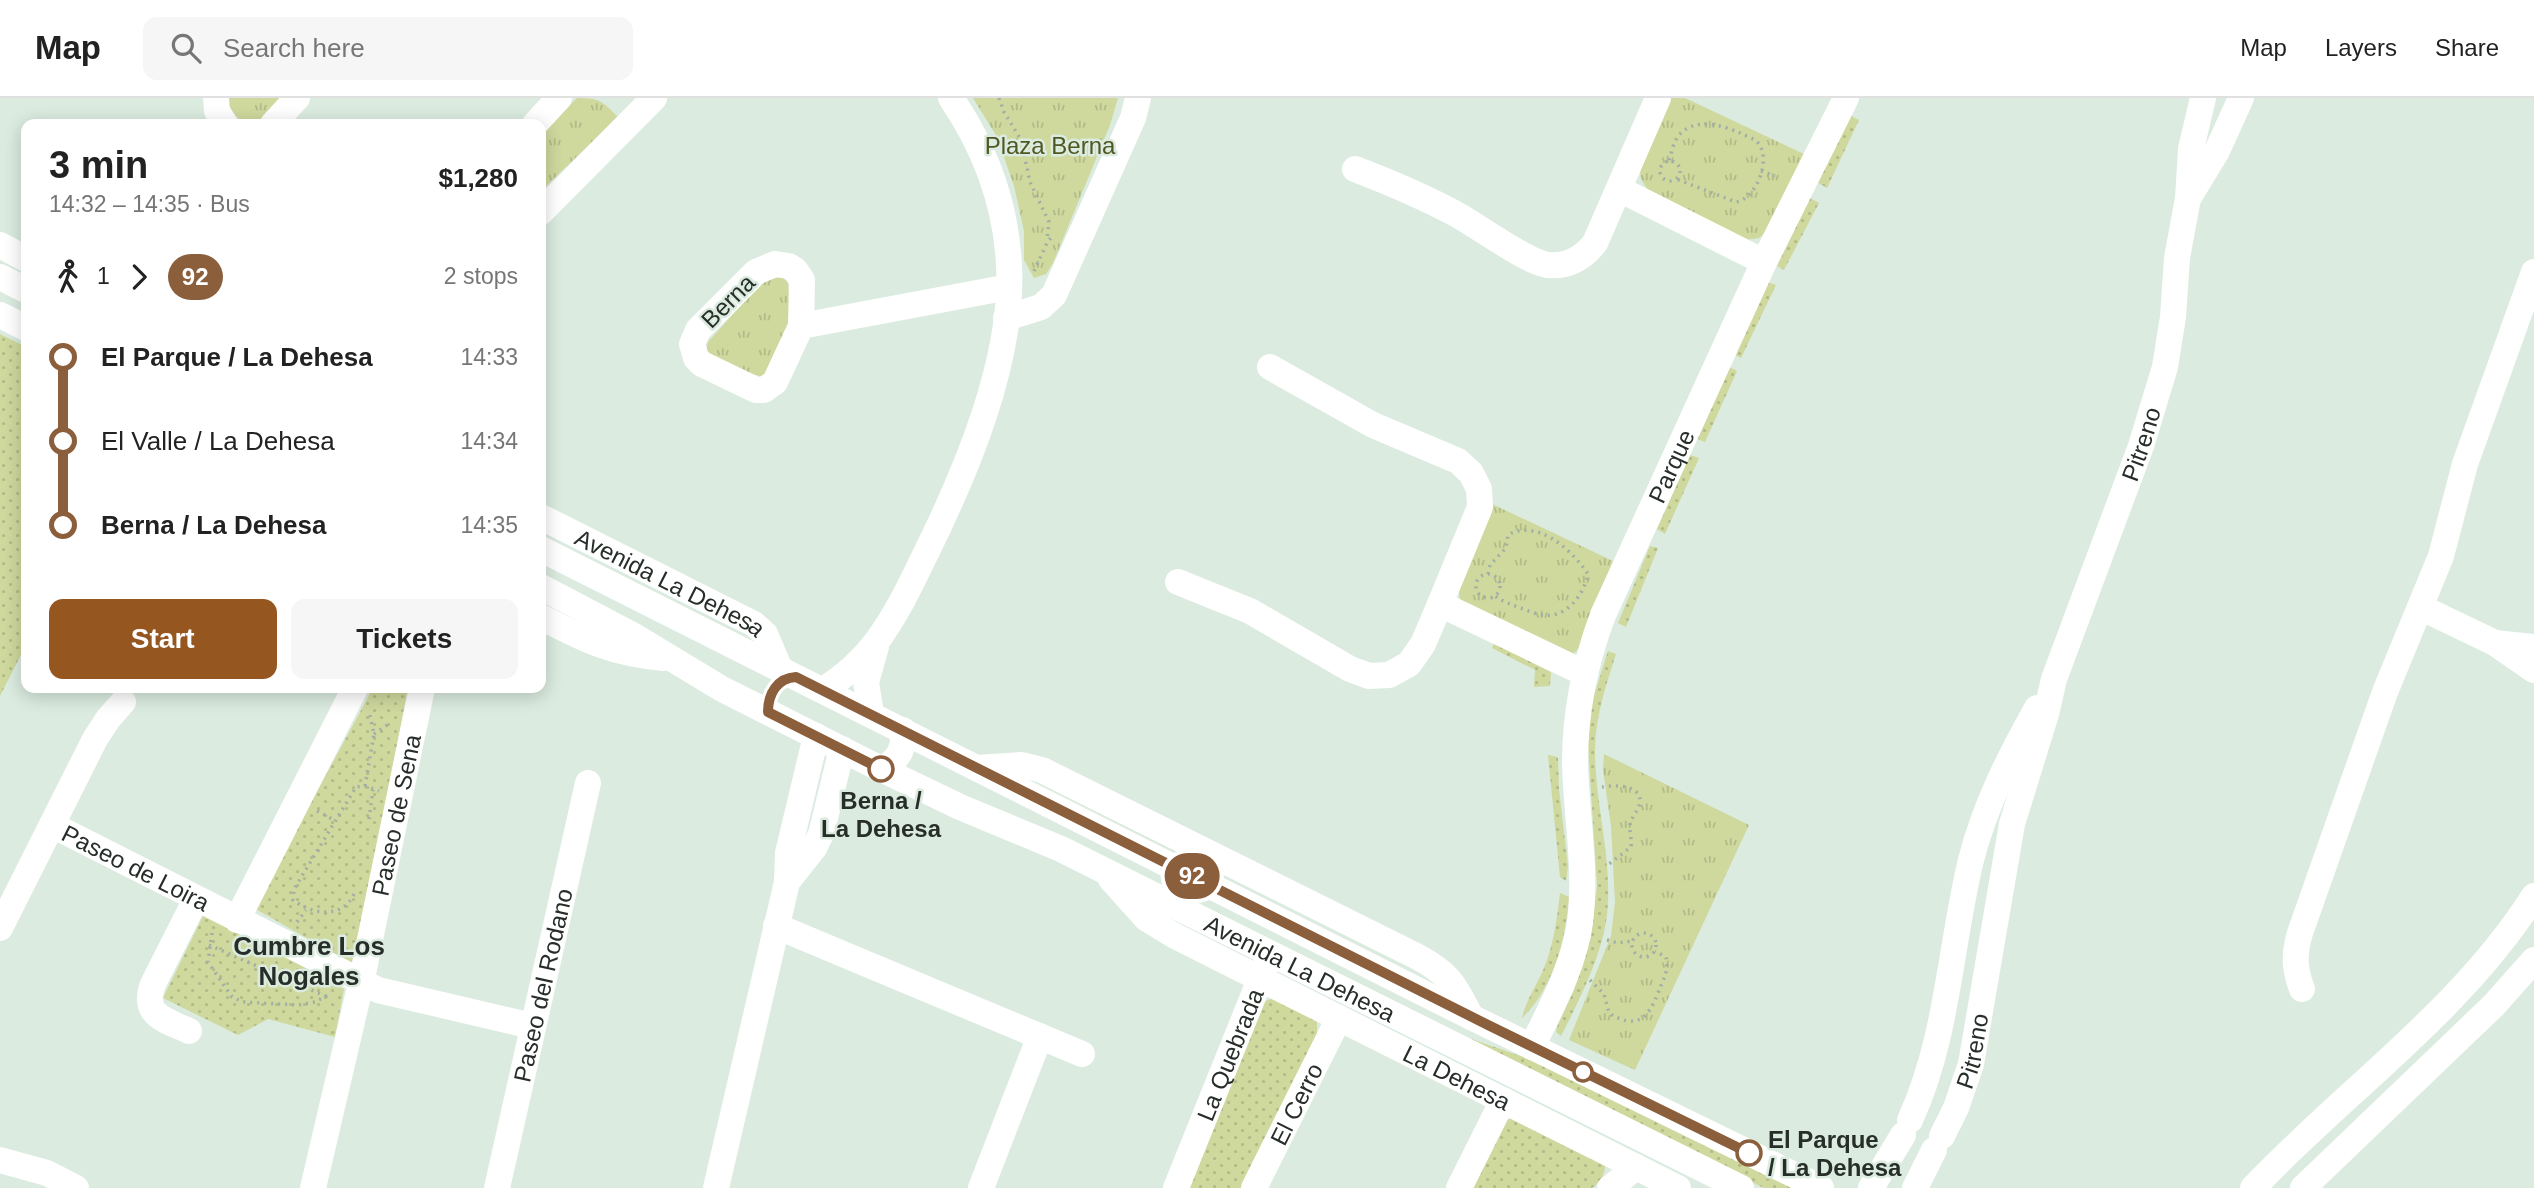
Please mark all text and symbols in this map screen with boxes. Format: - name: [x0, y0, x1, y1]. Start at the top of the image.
- search box: [143, 17, 633, 80]
- text: Map: [35, 29, 101, 66]
- icon: search: [167, 29, 205, 67]
- text: Search here: [223, 33, 365, 63]
- text: Map: [2240, 34, 2287, 61]
- text: Layers: [2325, 34, 2397, 61]
- text: Share: [2435, 34, 2499, 61]
- park label: Plaza Berna: [985, 132, 1116, 159]
- text: 3 min: [49, 144, 148, 186]
- text: $1,280: [438, 163, 518, 193]
- text: 14:32 – 14:35 · Bus: [49, 191, 250, 217]
- icon: walk: [49, 258, 87, 296]
- icon: forward: [120, 258, 158, 296]
- text: 1: [97, 263, 110, 289]
- text: 92: [182, 263, 209, 290]
- text: 2 stops: [444, 263, 518, 289]
- street label: Berna: [696, 268, 761, 333]
- text: El Parque / La Dehesa: [101, 342, 373, 372]
- text: 14:33: [460, 344, 518, 370]
- street label: Pitreno: [2116, 404, 2166, 485]
- street label: Parque: [1643, 425, 1699, 507]
- text: El Valle / La Dehesa: [101, 426, 335, 456]
- text: 14:34: [460, 428, 518, 454]
- text: Berna / La Dehesa: [101, 510, 326, 540]
- text: 14:35: [460, 512, 518, 538]
- street label: Avenida La Dehesa: [571, 523, 772, 642]
- button: Start: [49, 599, 277, 679]
- button: Tickets: [291, 599, 518, 679]
- street label: Paseo de Sena: [366, 731, 426, 898]
- marker: Berna / La Dehesa: [868, 756, 894, 782]
- place label: Berna / La Dehesa: [821, 787, 942, 842]
- street label: Paseo de Loira: [58, 819, 215, 916]
- line badge: 92: [1160, 853, 1224, 899]
- text: 92: [1179, 862, 1205, 889]
- street label: Paseo del Rodano: [508, 886, 577, 1084]
- street label: Avenida La Dehesa: [1200, 909, 1400, 1027]
- district label: Cumbre Los Nogales: [233, 931, 385, 991]
- street label: La Quebrada: [1191, 984, 1269, 1124]
- street label: Pitreno: [1950, 1011, 1993, 1092]
- street label: La Dehesa: [1399, 1039, 1516, 1116]
- street label: El Cerro: [1264, 1058, 1328, 1149]
- unlabelled marker: [1573, 1062, 1593, 1082]
- place label: El Parque / La Dehesa: [1768, 1126, 1902, 1181]
- marker: El Parque / La Dehesa: [1736, 1140, 1762, 1166]

